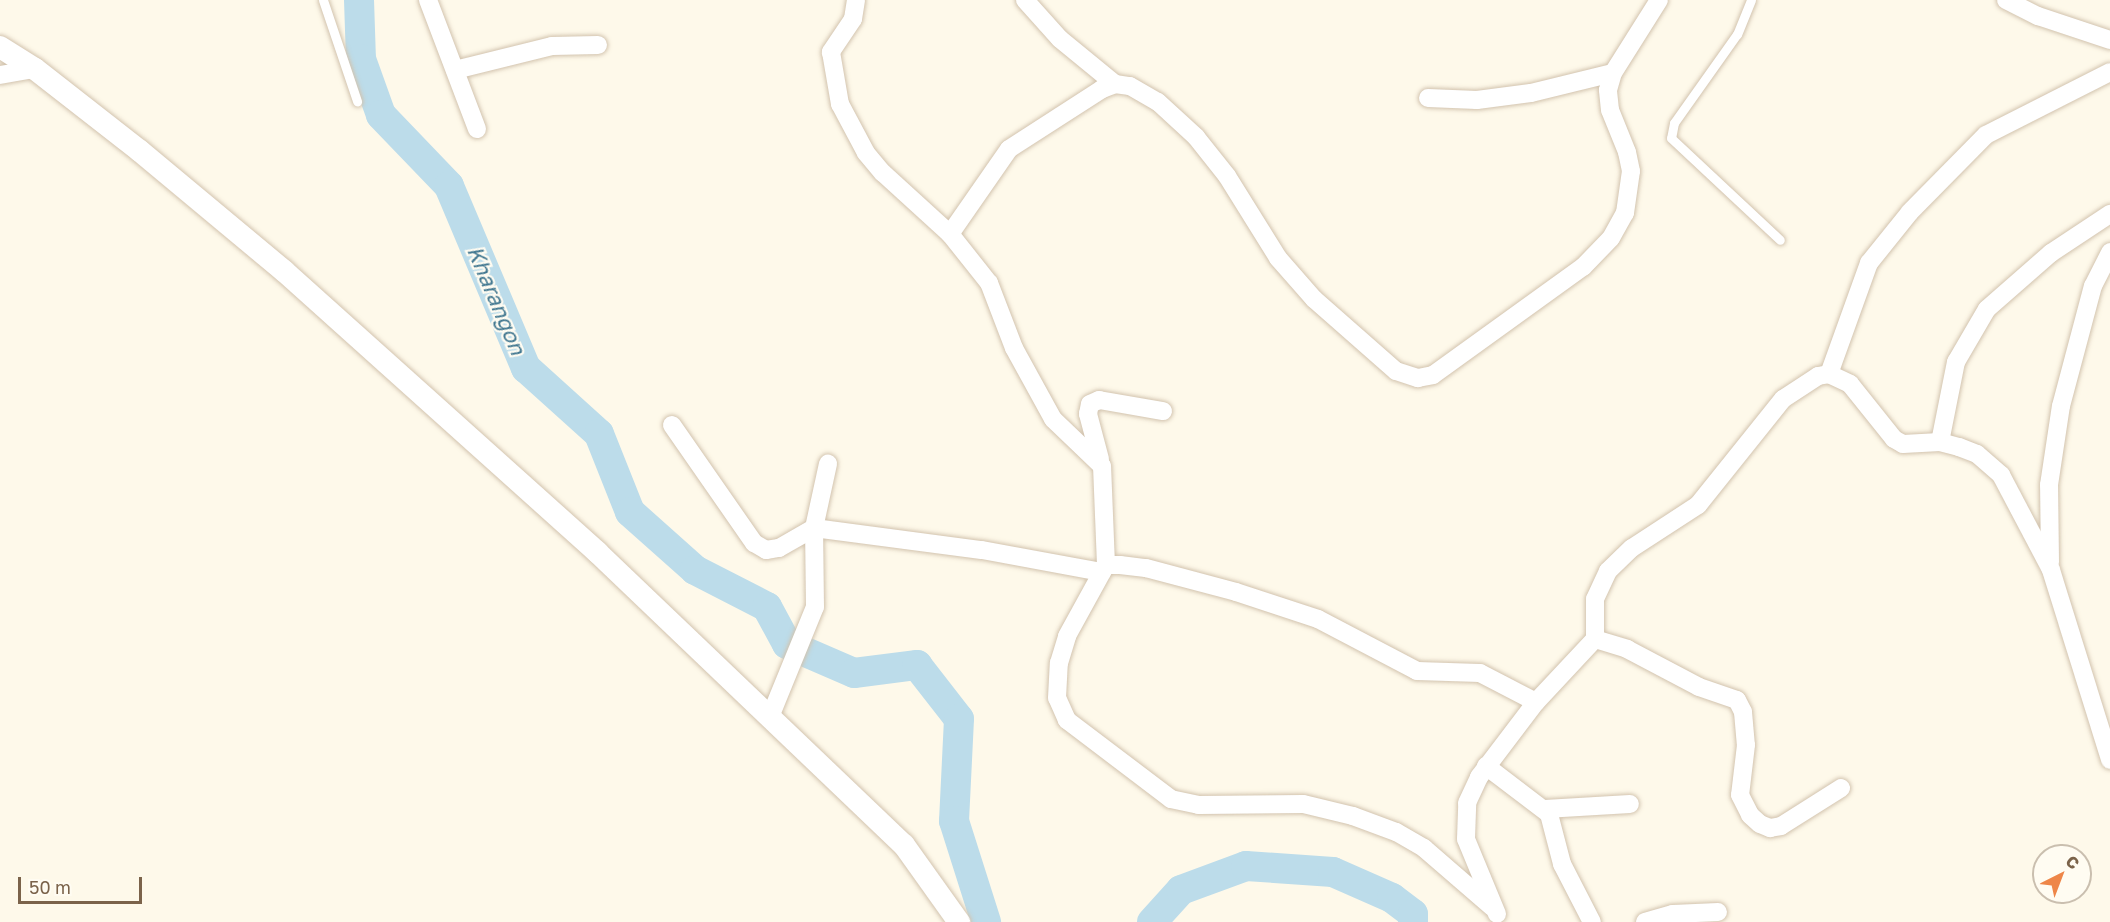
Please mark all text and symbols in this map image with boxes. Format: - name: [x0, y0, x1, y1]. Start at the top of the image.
- water label: Kharangon: [462, 242, 532, 358]
- north arrow: [2032, 844, 2092, 904]
- text: С: [2062, 851, 2084, 873]
- scale bar: [21, 865, 146, 903]
- text: 50 m: [29, 876, 71, 898]

